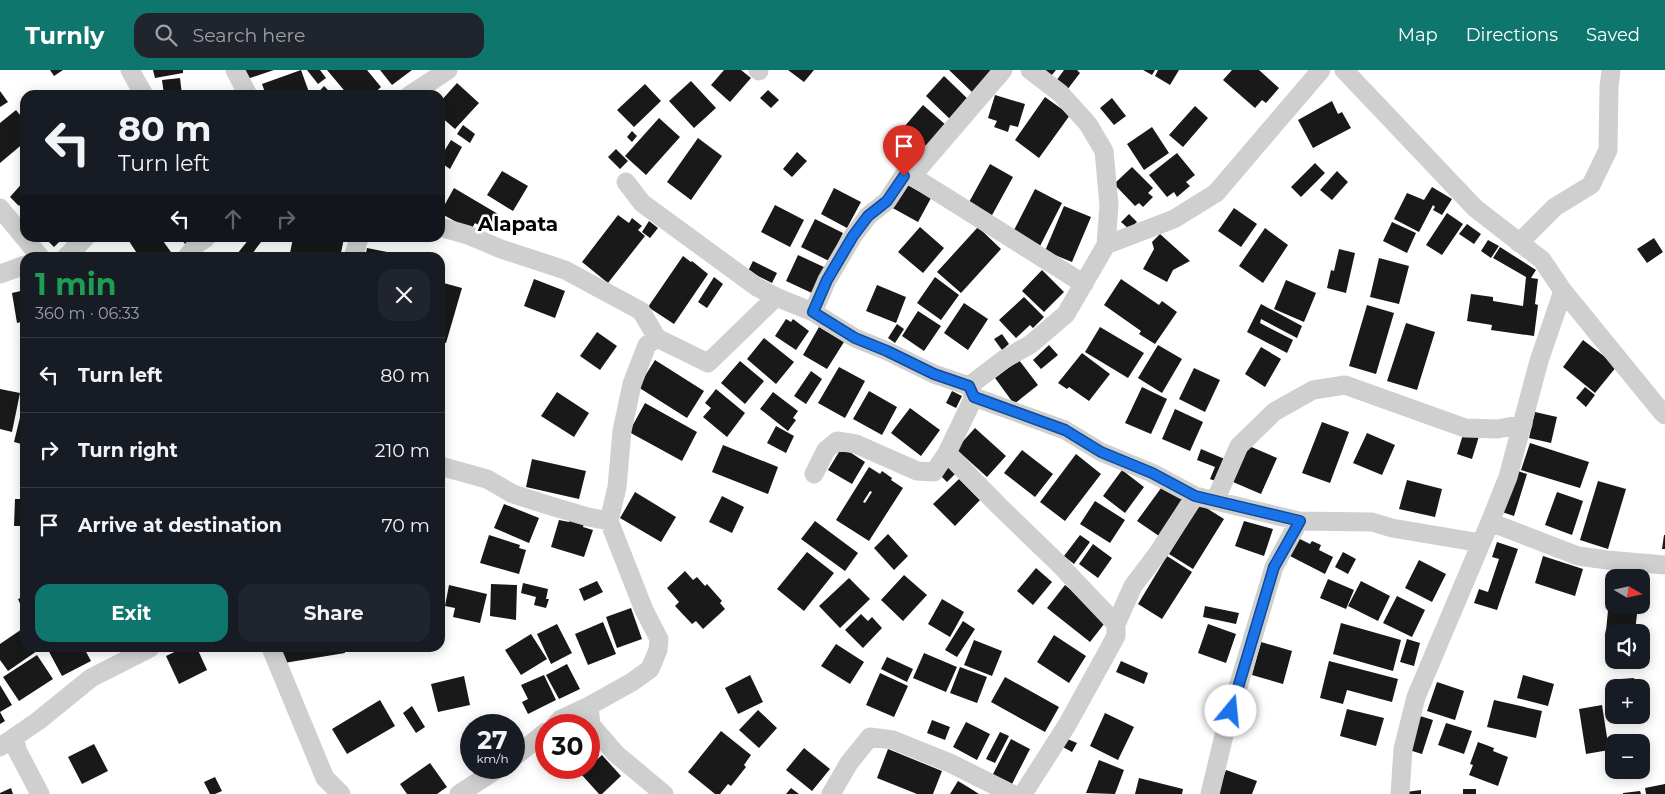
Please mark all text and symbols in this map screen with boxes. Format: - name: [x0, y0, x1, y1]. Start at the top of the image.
- search box: [134, 13, 484, 58]
- text: Turnly: [25, 21, 104, 50]
- icon: search: [152, 21, 180, 49]
- text: Search here: [192, 24, 305, 47]
- text: Map: [1398, 24, 1438, 46]
- text: Directions: [1466, 24, 1558, 46]
- text: Saved: [1586, 24, 1640, 46]
- text: 80 m: [118, 107, 212, 150]
- icon: left: [35, 110, 100, 175]
- pin: [883, 125, 925, 176]
- icon: arrive: [890, 132, 918, 160]
- text: Turn left: [118, 150, 210, 177]
- icon: left: [166, 205, 194, 233]
- icon: ahead: [219, 205, 247, 233]
- icon: right: [272, 205, 300, 233]
- district label: Alapata: [477, 212, 558, 236]
- text: 1 min: [35, 266, 116, 303]
- button: close: [378, 269, 430, 321]
- text: 360 m · 06:33: [35, 304, 140, 323]
- icon: left: [35, 361, 63, 389]
- text: Turn left: [78, 364, 163, 387]
- text: 80 m: [380, 364, 430, 387]
- icon: right: [35, 436, 63, 464]
- text: Turn right: [78, 439, 178, 462]
- text: 210 m: [375, 439, 430, 462]
- icon: arrive: [35, 511, 63, 539]
- text: Arrive at destination: [78, 514, 282, 537]
- text: 70 m: [381, 514, 430, 537]
- north arrow: [1605, 569, 1650, 614]
- map controls: [1605, 569, 1650, 779]
- button: Exit: [35, 584, 228, 642]
- button: Share: [238, 584, 430, 642]
- button: sound: [1605, 624, 1650, 669]
- button: +: [1605, 679, 1650, 724]
- position arrow: [1204, 684, 1256, 736]
- speed limit sign: 30: [535, 714, 600, 779]
- text: 27: [477, 725, 508, 755]
- button: −: [1605, 734, 1650, 779]
- text: km/h: [476, 751, 509, 766]

